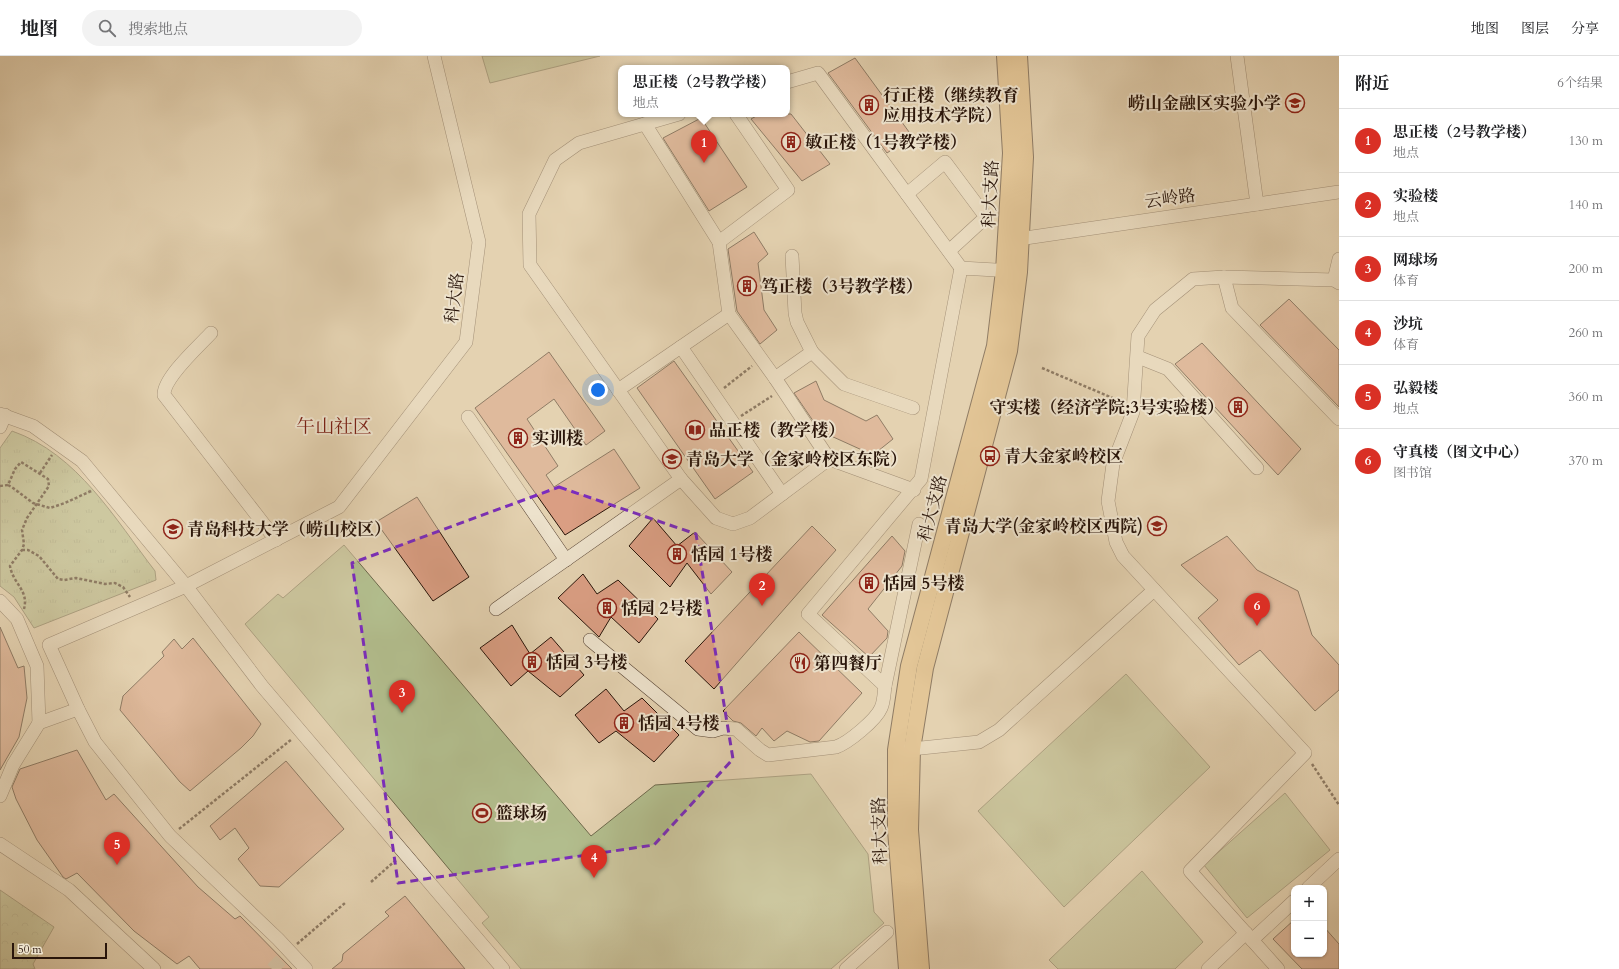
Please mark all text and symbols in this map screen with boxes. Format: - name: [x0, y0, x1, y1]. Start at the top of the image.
- search box: [82, 10, 362, 46]
- text: 地图: [20, 16, 58, 42]
- icon: search: [96, 17, 118, 39]
- text: 搜索地点: [128, 19, 188, 39]
- text: 地图: [1471, 19, 1499, 38]
- text: 图层: [1521, 19, 1549, 38]
- text: 分享: [1571, 19, 1599, 38]
- popup: [618, 65, 790, 117]
- text: 思正楼（2号教学楼）: [633, 72, 775, 92]
- text: 附近: [1355, 72, 1389, 95]
- text: 6个结果: [1557, 74, 1603, 92]
- place label: 行正楼（继续教育 应用技术学院）: [883, 84, 1019, 127]
- place label: 崂山金融区实验小学: [1128, 92, 1281, 115]
- school or university icon: 崂山金融区实验小学: [1284, 92, 1306, 114]
- text: 地点: [633, 94, 659, 112]
- building icon: 行正楼（继续教育 应用技术学院）: [858, 94, 880, 116]
- text: 思正楼（2号教学楼）: [1393, 122, 1536, 142]
- pin: 1: [691, 130, 717, 163]
- building icon: 敏正楼（1号教学楼）: [780, 131, 802, 153]
- place label: 敏正楼（1号教学楼）: [805, 131, 967, 154]
- text: 1: [1365, 132, 1371, 150]
- text: 130 m: [1569, 132, 1603, 150]
- text: 地点: [1393, 144, 1419, 162]
- street label: 科大支路: [977, 159, 1004, 229]
- street label: 云岭路: [1143, 184, 1197, 213]
- text: 实验楼: [1393, 186, 1438, 206]
- text: 2: [1365, 196, 1371, 214]
- text: 140 m: [1569, 196, 1603, 214]
- text: 地点: [1393, 208, 1419, 226]
- text: 网球场: [1393, 250, 1438, 270]
- text: 3: [1365, 260, 1371, 278]
- text: 200 m: [1569, 260, 1603, 278]
- street label: 科大路: [440, 271, 469, 325]
- text: 体育: [1393, 272, 1419, 290]
- building icon: 笃正楼（3号教学楼）: [736, 275, 758, 297]
- place label: 笃正楼（3号教学楼）: [761, 275, 923, 298]
- text: 沙坑: [1393, 314, 1423, 334]
- text: 4: [1365, 324, 1371, 342]
- text: 260 m: [1569, 324, 1603, 342]
- text: 体育: [1393, 336, 1419, 354]
- text: 弘毅楼: [1393, 378, 1438, 398]
- your location: [588, 380, 608, 400]
- text: 5: [1365, 388, 1371, 406]
- text: 360 m: [1569, 388, 1603, 406]
- place label: 守实楼（经济学院;3号实验楼）: [989, 396, 1224, 419]
- building icon: 守实楼（经济学院;3号实验楼）: [1227, 396, 1249, 418]
- text: 地点: [1393, 400, 1419, 418]
- district label: 午山社区: [296, 414, 372, 440]
- library icon: 品正楼（教学楼）: [684, 419, 706, 441]
- place label: 品正楼（教学楼）: [709, 419, 845, 442]
- building icon: 实训楼: [507, 427, 529, 449]
- place label: 实训楼: [532, 427, 583, 450]
- text: 守真楼（图文中心）: [1393, 442, 1528, 462]
- bus stop icon: 青大金家岭校区: [979, 445, 1001, 467]
- place label: 青大金家岭校区: [1004, 445, 1123, 468]
- school or university icon: 青岛大学（金家岭校区东院）: [661, 448, 683, 470]
- place label: 青岛大学（金家岭校区东院）: [686, 448, 907, 471]
- text: 6: [1365, 452, 1371, 470]
- text: 370 m: [1569, 452, 1603, 470]
- text: 图书馆: [1393, 464, 1432, 482]
- street label: 科大支路: [913, 472, 952, 544]
- place label: 青岛大学(金家岭校区西院): [944, 515, 1143, 538]
- school or university icon: 青岛大学(金家岭校区西院): [1146, 515, 1168, 537]
- school or university icon: 青岛科技大学（崂山校区）: [162, 518, 184, 540]
- place label: 青岛科技大学（崂山校区）: [187, 518, 391, 541]
- building icon: 恬园 1号楼: [666, 543, 688, 565]
- place label: 恬园 1号楼: [691, 543, 772, 566]
- building icon: 恬园 5号楼: [858, 572, 880, 594]
- place label: 恬园 5号楼: [883, 572, 964, 595]
- pin: 2: [749, 573, 775, 606]
- pin: 6: [1244, 593, 1270, 626]
- building icon: 恬园 2号楼: [596, 597, 618, 619]
- place label: 恬园 2号楼: [621, 597, 702, 620]
- building icon: 恬园 3号楼: [521, 651, 543, 673]
- place label: 恬园 3号楼: [546, 651, 627, 674]
- restaurant icon: 第四餐厅: [789, 652, 811, 674]
- place label: 第四餐厅: [814, 652, 882, 675]
- pin: 3: [389, 680, 415, 713]
- building icon: 恬园 4号楼: [613, 712, 635, 734]
- place label: 恬园 4号楼: [638, 712, 719, 735]
- street label: 科大支路: [867, 797, 892, 865]
- sports icon: 篮球场: [471, 802, 493, 824]
- place label: 篮球场: [496, 802, 547, 825]
- pin: 5: [104, 832, 130, 865]
- pin: 4: [581, 845, 607, 878]
- map controls: [1291, 885, 1327, 957]
- button: +: [1291, 885, 1327, 921]
- button: −: [1291, 921, 1327, 957]
- scale bar: [12, 941, 107, 960]
- text: 50 m: [18, 942, 42, 957]

